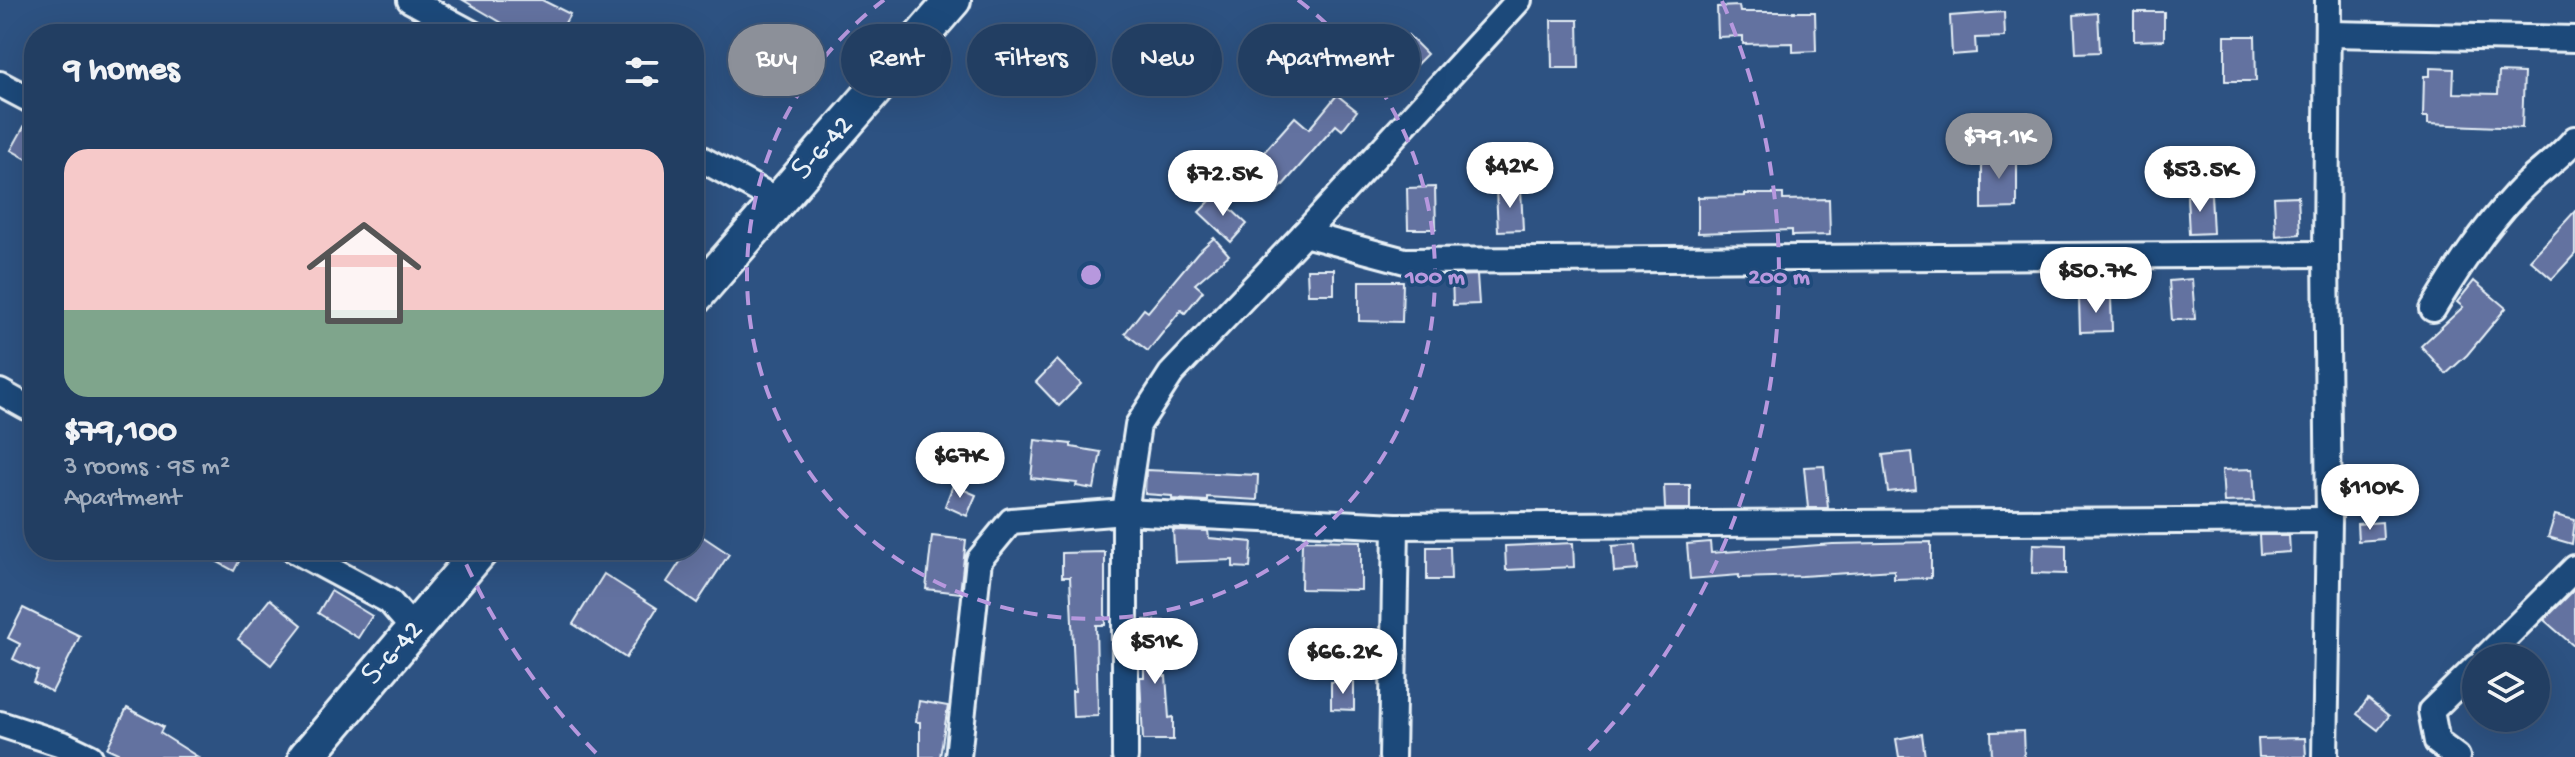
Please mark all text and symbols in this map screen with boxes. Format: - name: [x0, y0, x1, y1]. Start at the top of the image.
- chip: Buy: [728, 24, 825, 96]
- chip: Rent: [841, 24, 951, 96]
- chip: Filters: [967, 24, 1096, 96]
- chip: New: [1112, 24, 1222, 96]
- chip: Apartment: [1238, 24, 1420, 96]
- icon: filters: [620, 50, 664, 94]
- text: 9 homes: [64, 52, 179, 92]
- street label: Տ-6-42: [787, 110, 861, 188]
- pin: $79.1K: [1934, 113, 2064, 181]
- text: $79.1K: [1963, 123, 2035, 154]
- pin: $42K: [1463, 142, 1557, 210]
- pin: $53.5K: [2135, 146, 2265, 214]
- pin: $72.5K: [1158, 150, 1288, 218]
- text: $42K: [1484, 152, 1536, 183]
- text: $53.5K: [2162, 156, 2238, 187]
- text: $72.5K: [1186, 160, 1260, 191]
- icon: home: [292, 201, 436, 345]
- pin: $50.7K: [2031, 247, 2161, 315]
- text: $50.7K: [2058, 257, 2134, 288]
- centre of rings: [1077, 261, 1105, 289]
- text: 100 m: [1404, 264, 1465, 293]
- text: 200 m: [1748, 264, 1810, 293]
- text: $79,100: [64, 413, 177, 453]
- pin: $67K: [913, 432, 1007, 500]
- text: $67K: [934, 442, 986, 473]
- text: 3 rooms · 95 m²: [64, 453, 230, 484]
- pin: $110K: [2314, 464, 2426, 532]
- text: $110K: [2339, 474, 2401, 505]
- text: Apartment: [64, 484, 181, 515]
- street label: Տ-6-42: [357, 615, 431, 693]
- pin: $51K: [1108, 618, 1202, 686]
- text: $51K: [1130, 628, 1180, 659]
- pin: $66.2K: [1278, 628, 1408, 696]
- text: $66.2K: [1306, 638, 1380, 669]
- map controls: [2462, 644, 2550, 732]
- button: layers: [2462, 644, 2550, 732]

